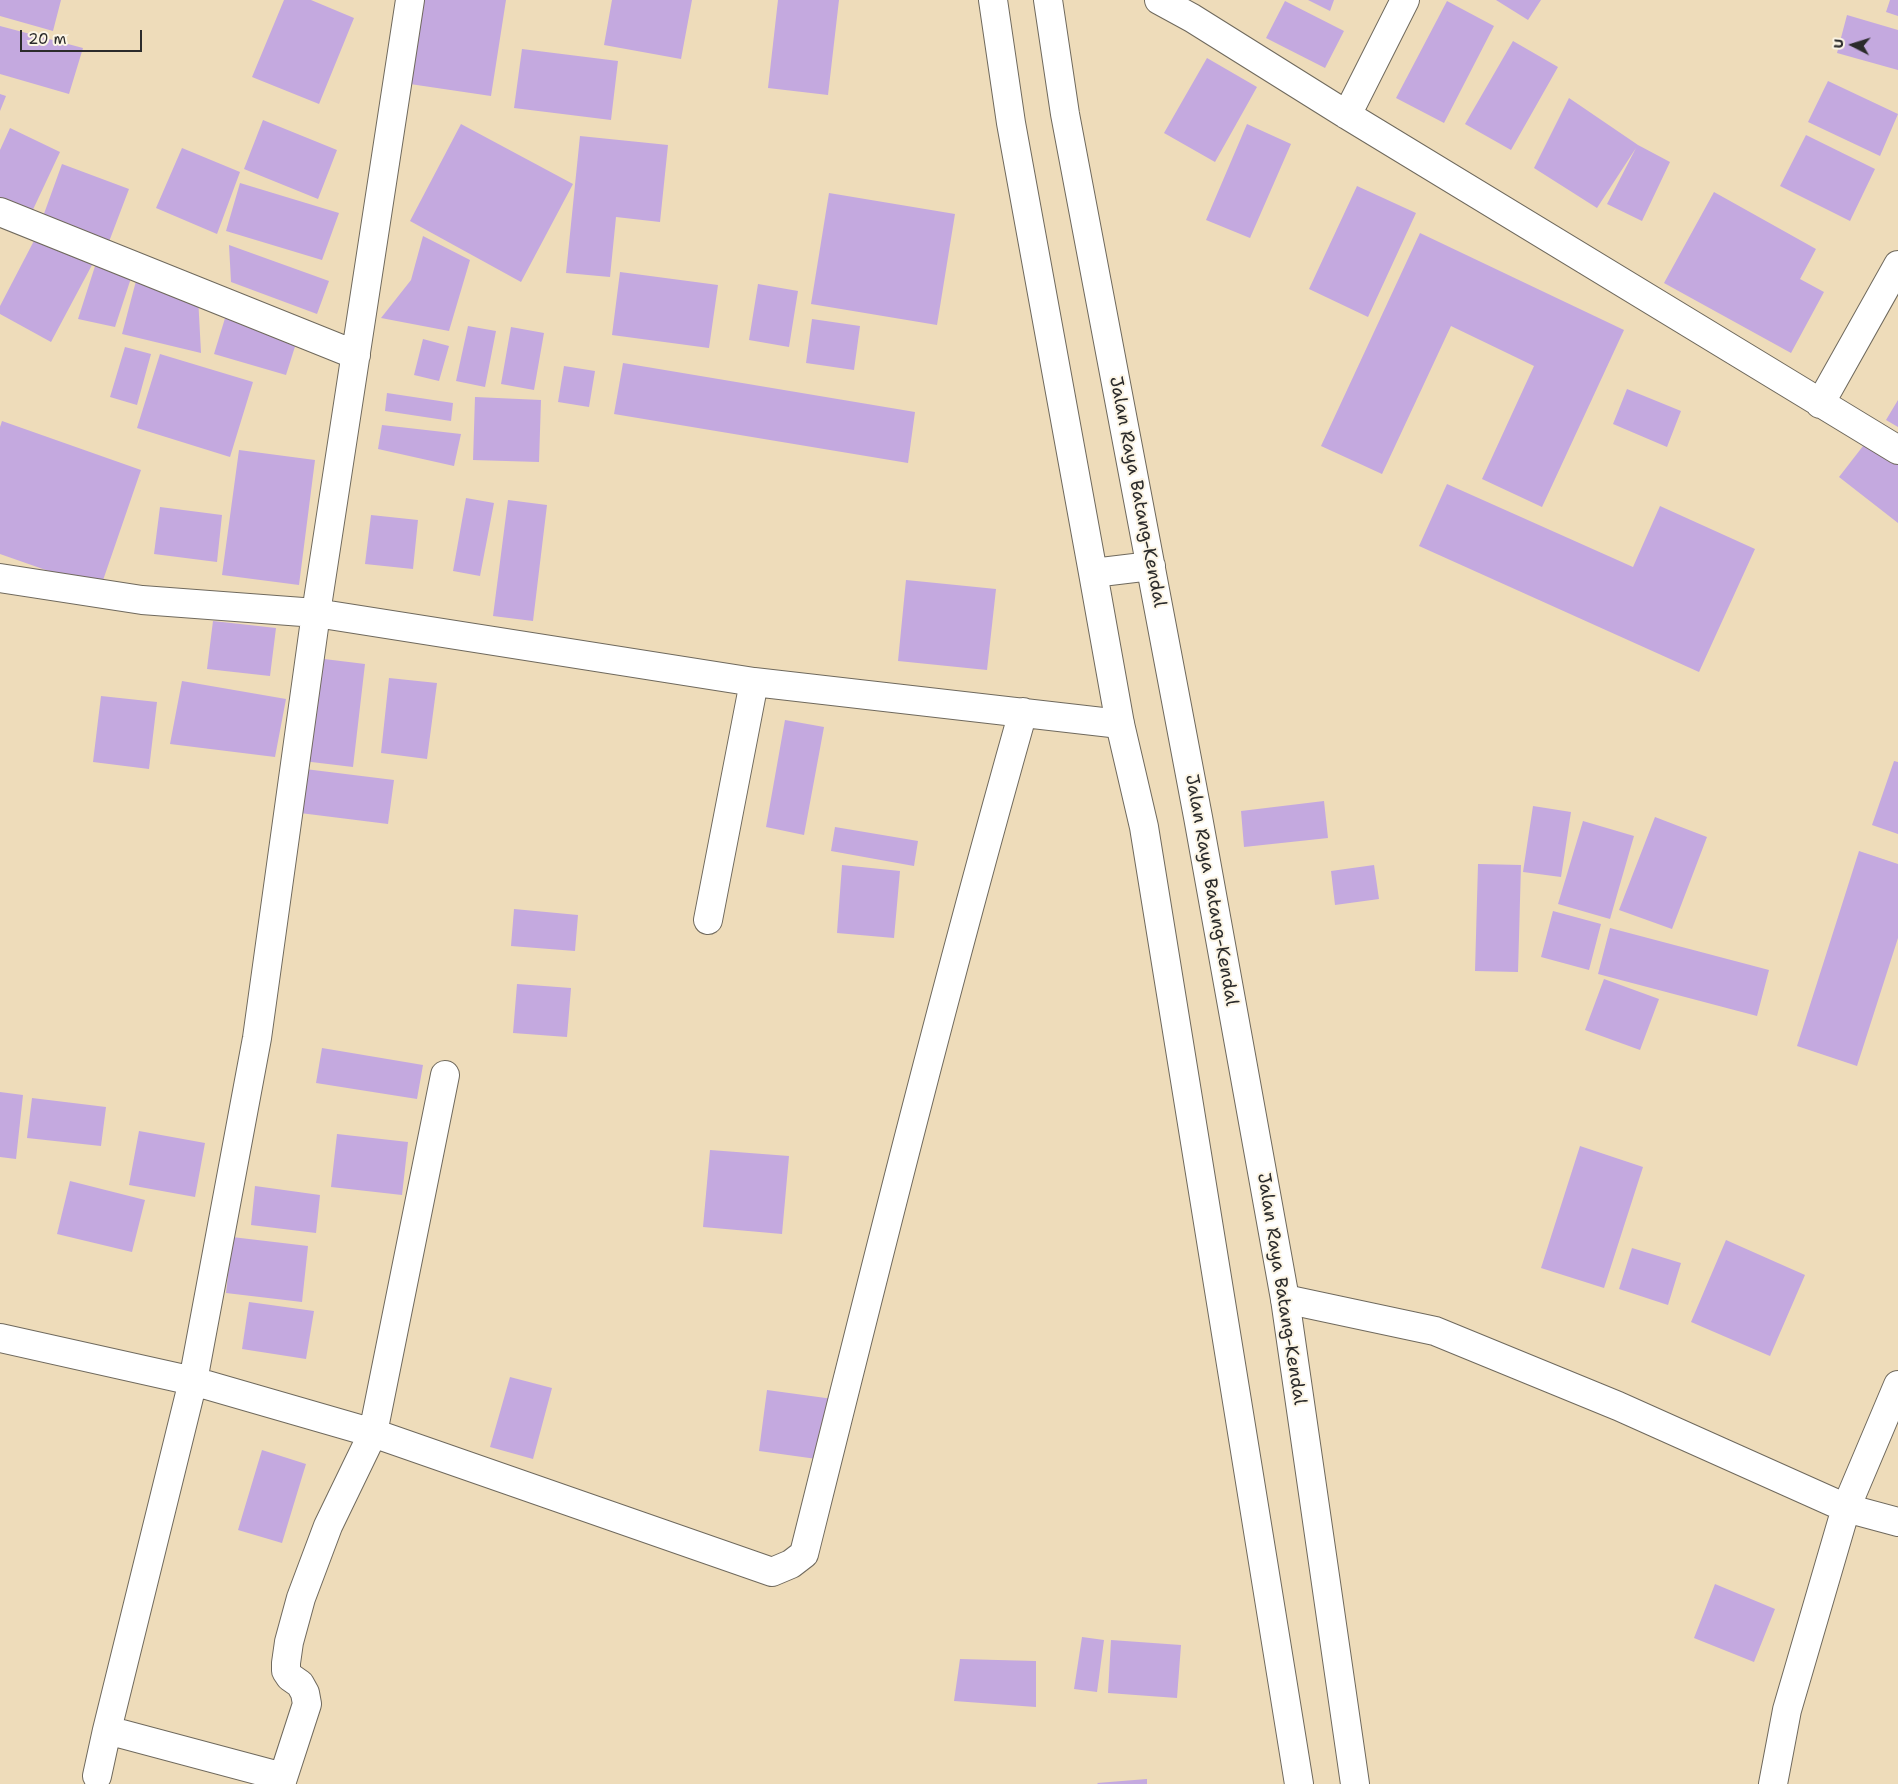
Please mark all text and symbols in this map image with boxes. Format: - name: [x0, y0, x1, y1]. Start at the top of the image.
- scale bar: [22, 20, 145, 52]
- north arrow: [1828, 20, 1878, 70]
- text: 20 m: [28, 29, 67, 49]
- text: U: [1829, 38, 1847, 49]
- street label: Jalan Raya Batang-Kendal: [1104, 375, 1170, 609]
- street label: Jalan Raya Batang-Kendal: [1180, 772, 1242, 1008]
- street label: Jalan Raya Batang-Kendal: [1252, 1171, 1310, 1407]

